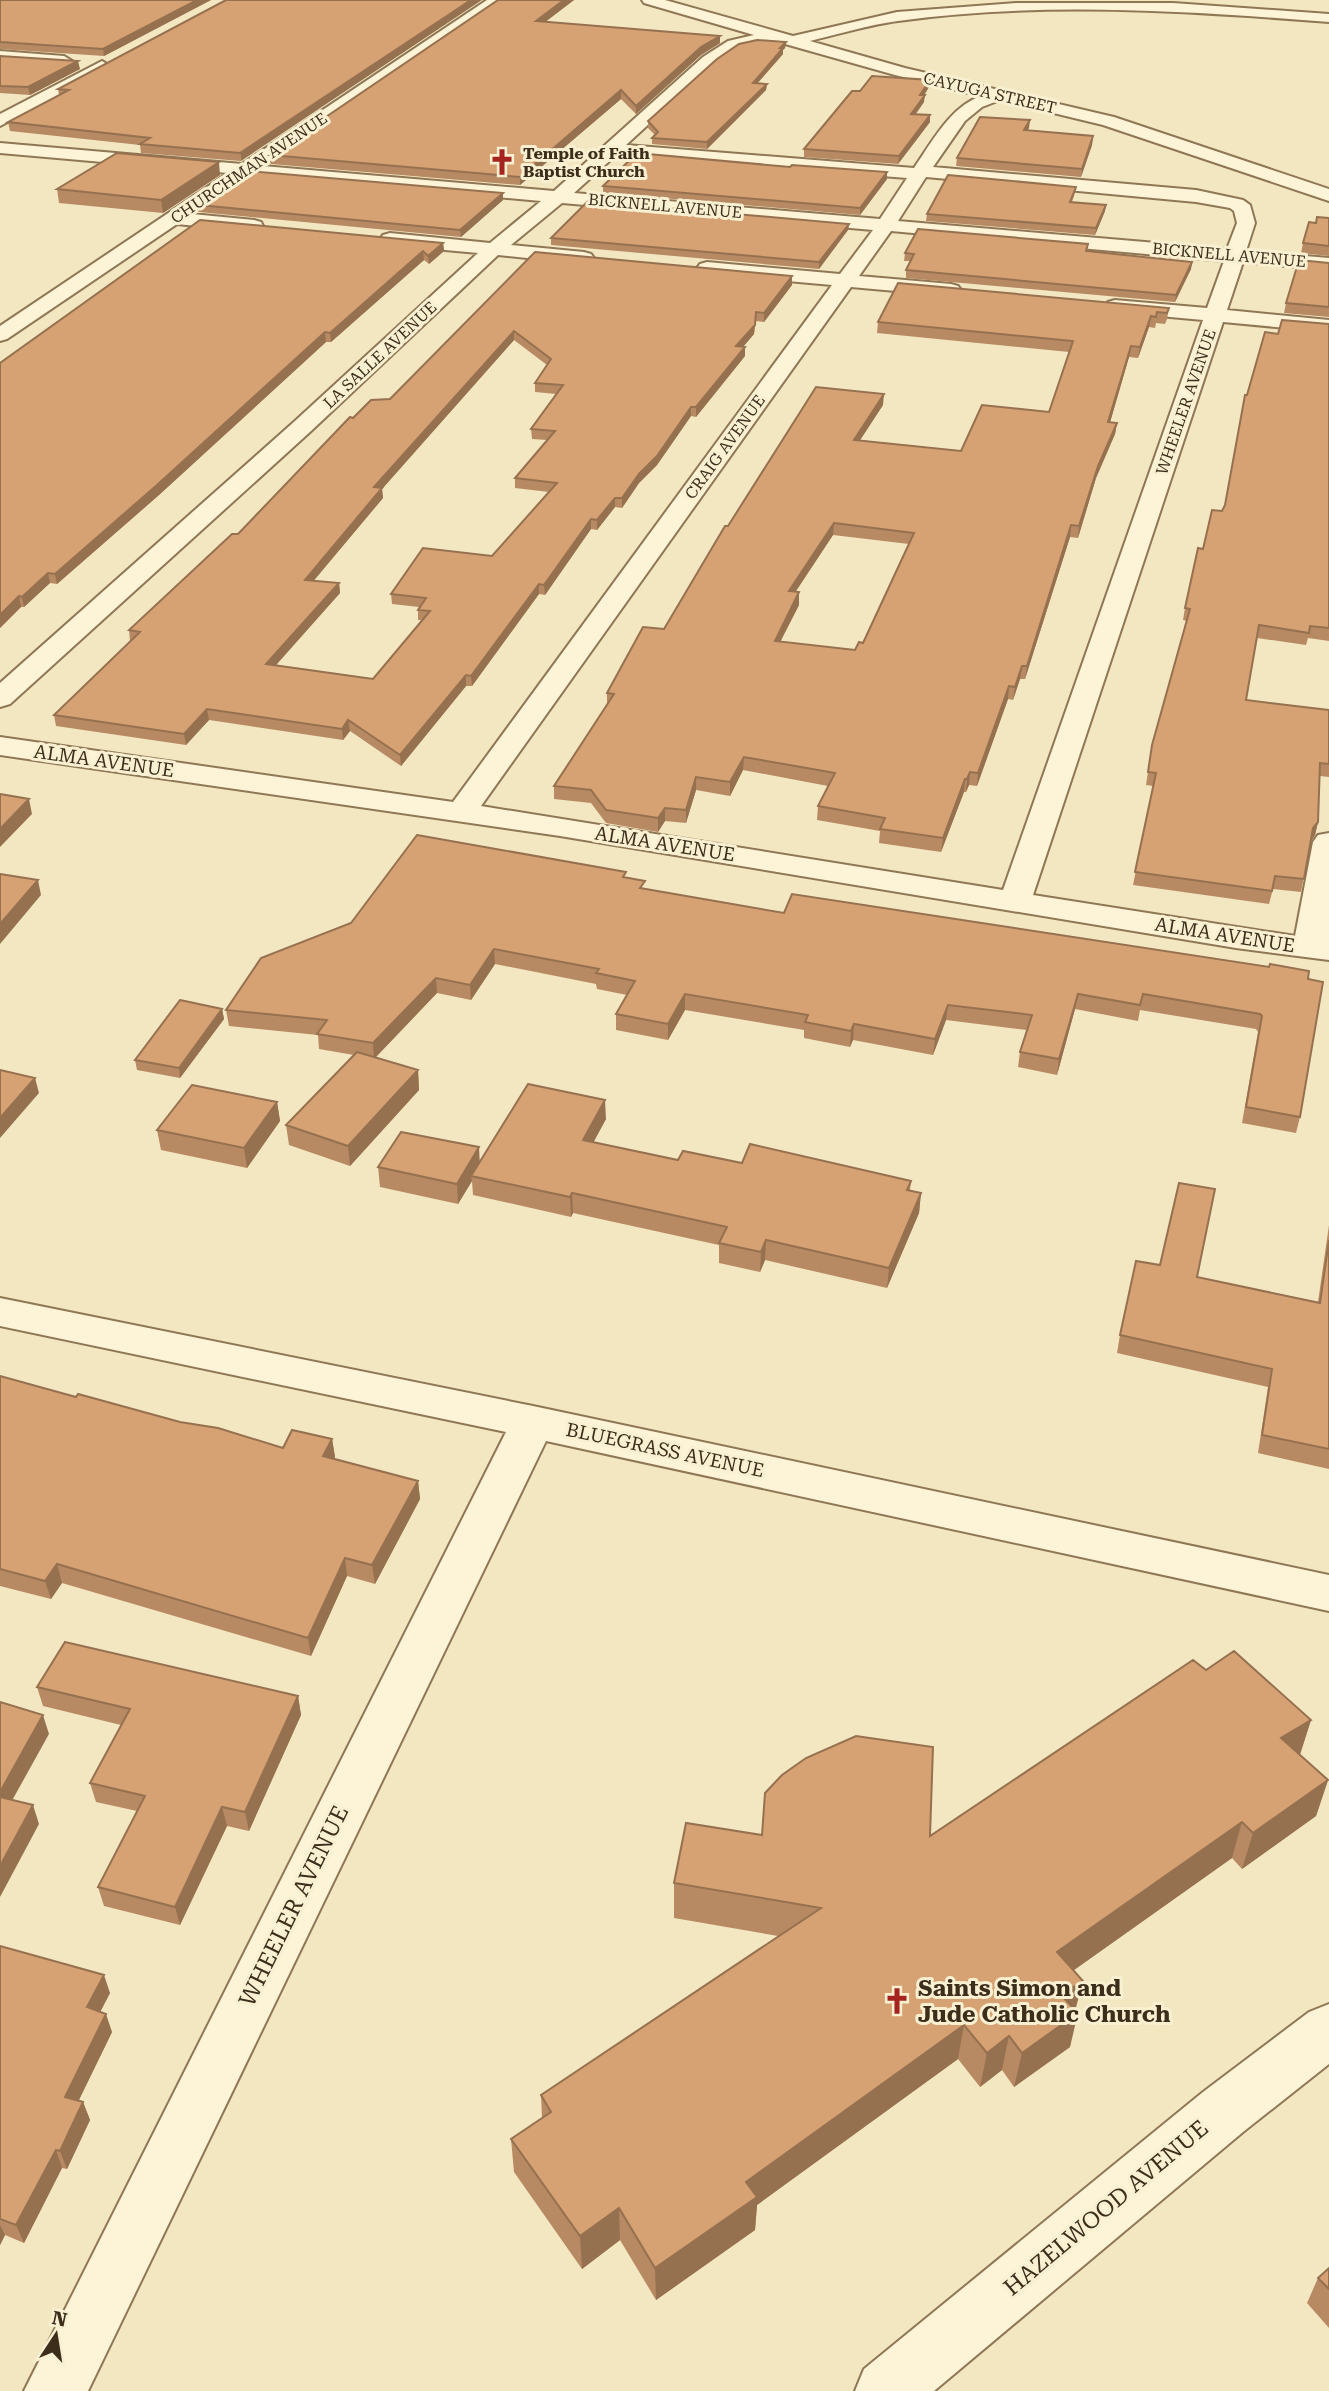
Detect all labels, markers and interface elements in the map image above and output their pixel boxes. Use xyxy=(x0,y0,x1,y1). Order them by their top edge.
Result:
street label: CAYUGA STREET xyxy=(922,68,1059,118)
street label: CHURCHMAN AVENUE xyxy=(167,109,331,227)
place label: Temple of Faith Baptist Church xyxy=(523,144,650,181)
church icon: Temple of Faith Baptist Church xyxy=(487,147,517,177)
street label: BICKNELL AVENUE xyxy=(587,190,743,222)
street label: BICKNELL AVENUE xyxy=(1151,239,1307,271)
street label: LA SALLE AVENUE xyxy=(319,298,441,412)
street label: WHEELER AVENUE xyxy=(1152,327,1220,477)
street label: CRAIG AVENUE xyxy=(681,391,769,503)
street label: ALMA AVENUE xyxy=(32,740,176,782)
street label: ALMA AVENUE xyxy=(593,822,737,866)
street label: ALMA AVENUE xyxy=(1153,913,1297,957)
street label: BLUEGRASS AVENUE xyxy=(564,1418,766,1482)
street label: WHEELER AVENUE xyxy=(234,1801,354,2011)
place label: Saints Simon and Jude Catholic Church xyxy=(918,1975,1171,2028)
church icon: Saints Simon and Jude Catholic Church xyxy=(882,1986,912,2016)
street label: HAZELWOOD AVENUE xyxy=(998,2115,1214,2301)
north arrow xyxy=(21,2300,91,2370)
text: N xyxy=(50,2306,69,2332)

